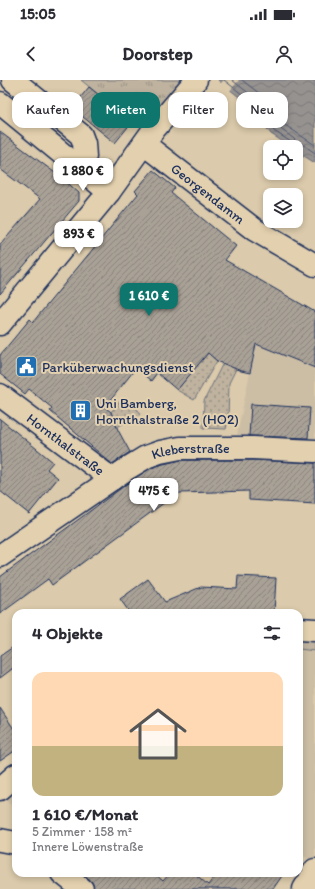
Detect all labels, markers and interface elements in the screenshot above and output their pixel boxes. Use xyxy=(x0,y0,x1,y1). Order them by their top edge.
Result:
text: 15:05 xyxy=(20,5,56,23)
icon: back xyxy=(20,43,42,65)
text: Doorstep xyxy=(122,43,193,65)
icon: person xyxy=(273,43,295,65)
chip: Kaufen xyxy=(12,92,83,128)
chip: Mieten xyxy=(91,92,160,128)
chip: Filter xyxy=(168,92,228,128)
chip: Neu xyxy=(236,92,288,128)
map controls xyxy=(263,140,303,228)
button: locate xyxy=(263,140,303,180)
pin: 1 880 € xyxy=(46,158,120,192)
street label: Georgendamm xyxy=(167,160,248,228)
text: 1 880 € xyxy=(62,163,104,178)
button: layers xyxy=(263,188,303,228)
pin: 893 € xyxy=(51,221,107,255)
text: 893 € xyxy=(63,226,95,241)
pin: 1 610 € xyxy=(112,283,186,317)
text: 1 610 € xyxy=(129,288,169,303)
public building icon: Parküberwachungsdienst xyxy=(14,354,40,380)
place label: Parküberwachungsdienst xyxy=(42,359,194,376)
place label: Uni Bamberg, Hornthalstraße 2 (HO2) xyxy=(96,395,239,428)
building icon: Uni Bamberg, Hornthalstraße 2 (HO2) xyxy=(68,398,94,424)
street label: Hornthalstraße xyxy=(23,410,108,479)
street label: Kleberstraße xyxy=(149,440,230,463)
pin: 475 € xyxy=(126,478,182,512)
text: 475 € xyxy=(138,483,170,498)
icon: filters xyxy=(261,622,283,644)
text: 4 Objekte xyxy=(32,623,103,643)
icon: home xyxy=(122,698,194,770)
text: 1 610 €/Monat xyxy=(32,804,138,824)
text: 5 Zimmer · 158 m² xyxy=(32,824,132,839)
text: Innere Löwenstraße xyxy=(32,839,143,854)

